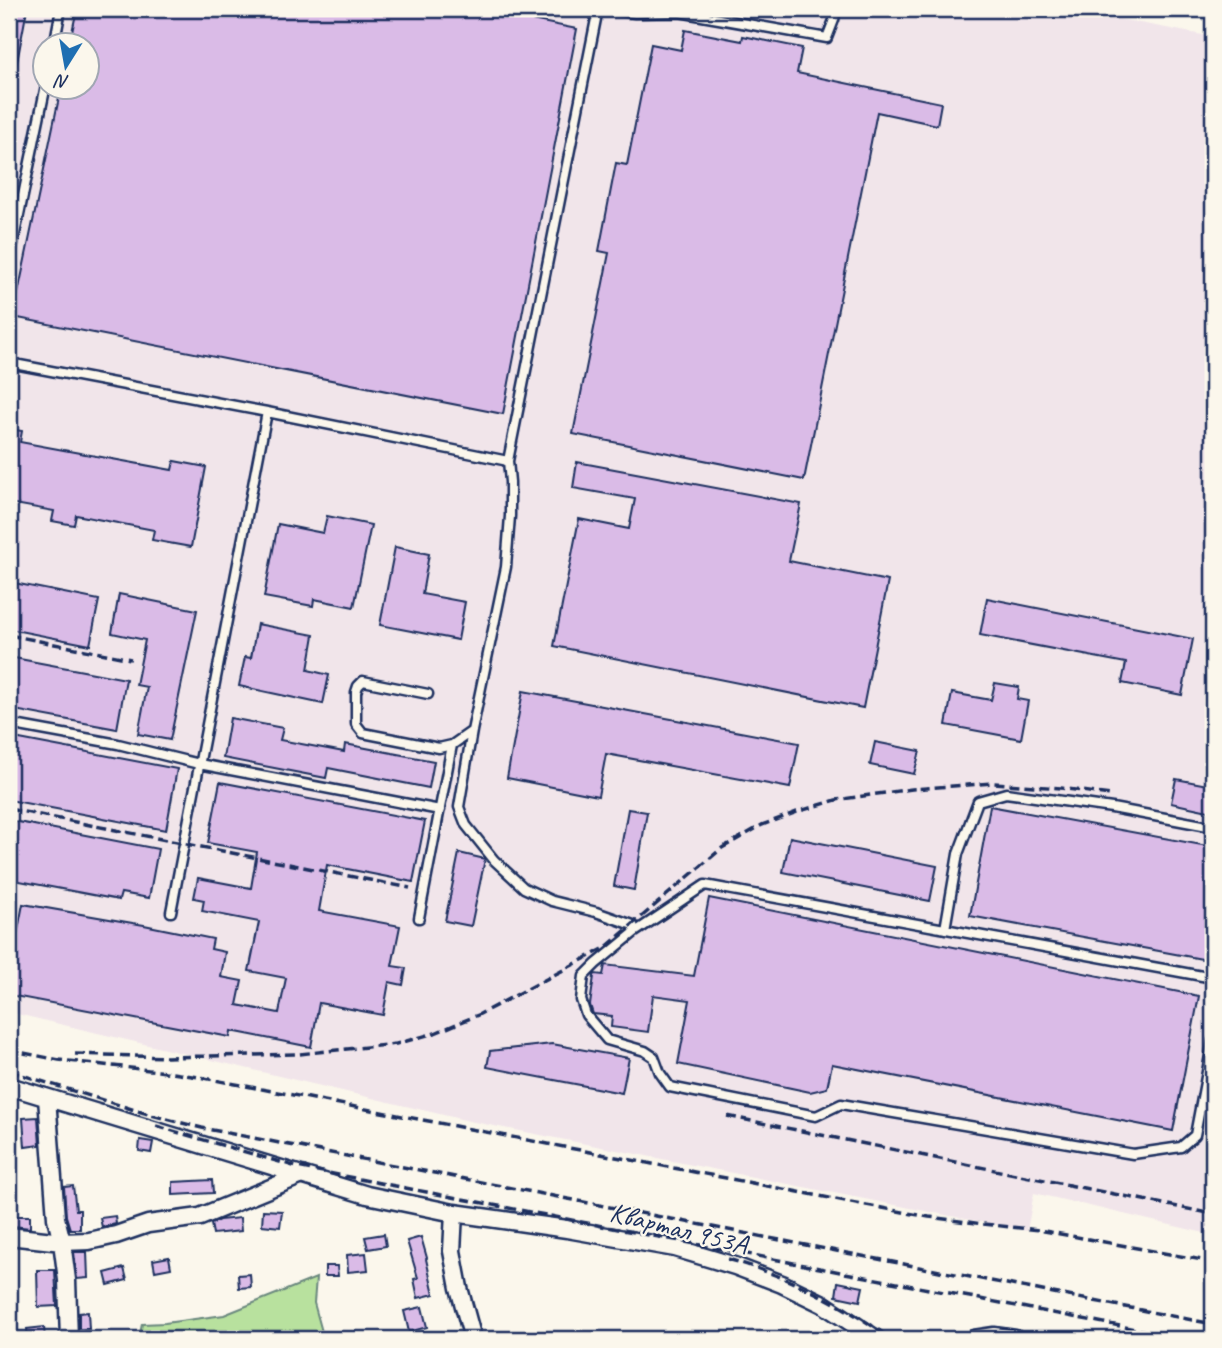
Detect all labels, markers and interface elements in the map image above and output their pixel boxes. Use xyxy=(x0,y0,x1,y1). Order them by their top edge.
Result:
north arrow xyxy=(32,32,102,102)
text: N xyxy=(52,68,71,95)
street label: Квартал 953А xyxy=(607,1194,753,1262)

